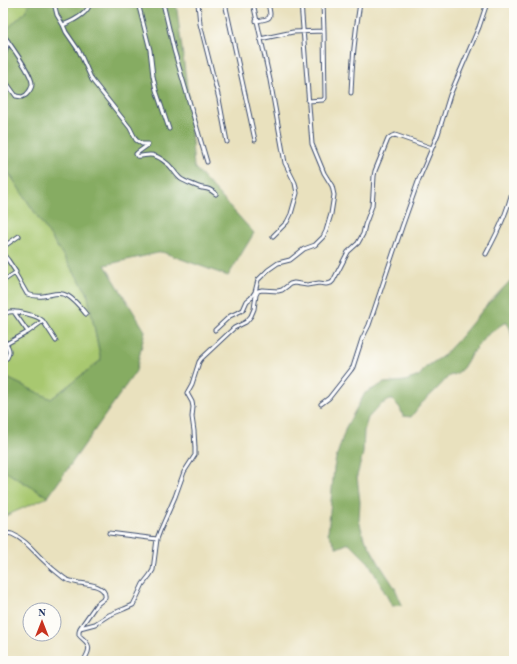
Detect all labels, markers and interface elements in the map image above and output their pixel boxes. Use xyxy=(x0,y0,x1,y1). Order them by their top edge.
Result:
north arrow xyxy=(22,602,62,642)
text: N xyxy=(38,608,47,619)

